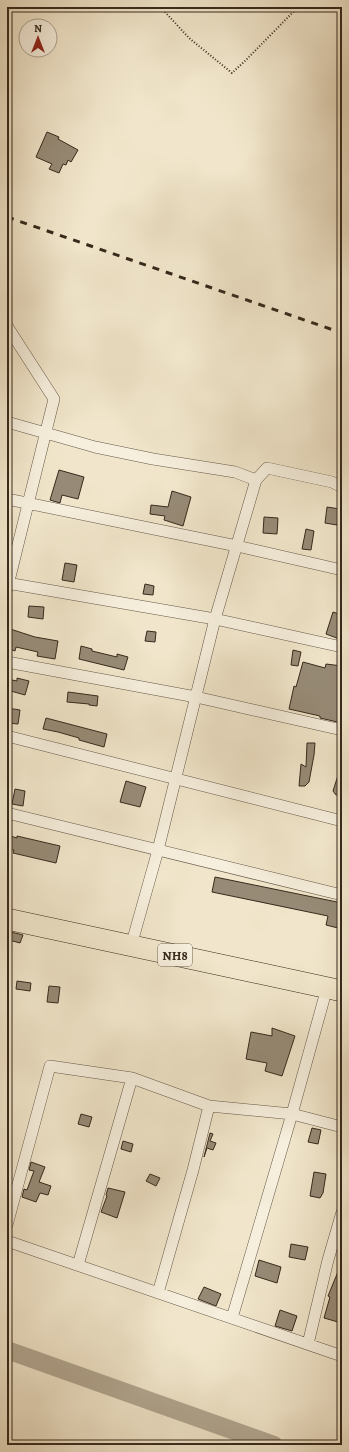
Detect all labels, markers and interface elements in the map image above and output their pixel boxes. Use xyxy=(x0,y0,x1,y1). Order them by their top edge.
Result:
north arrow xyxy=(18,18,58,58)
text: N xyxy=(34,21,42,36)
road number: NH8 xyxy=(158,944,192,966)

